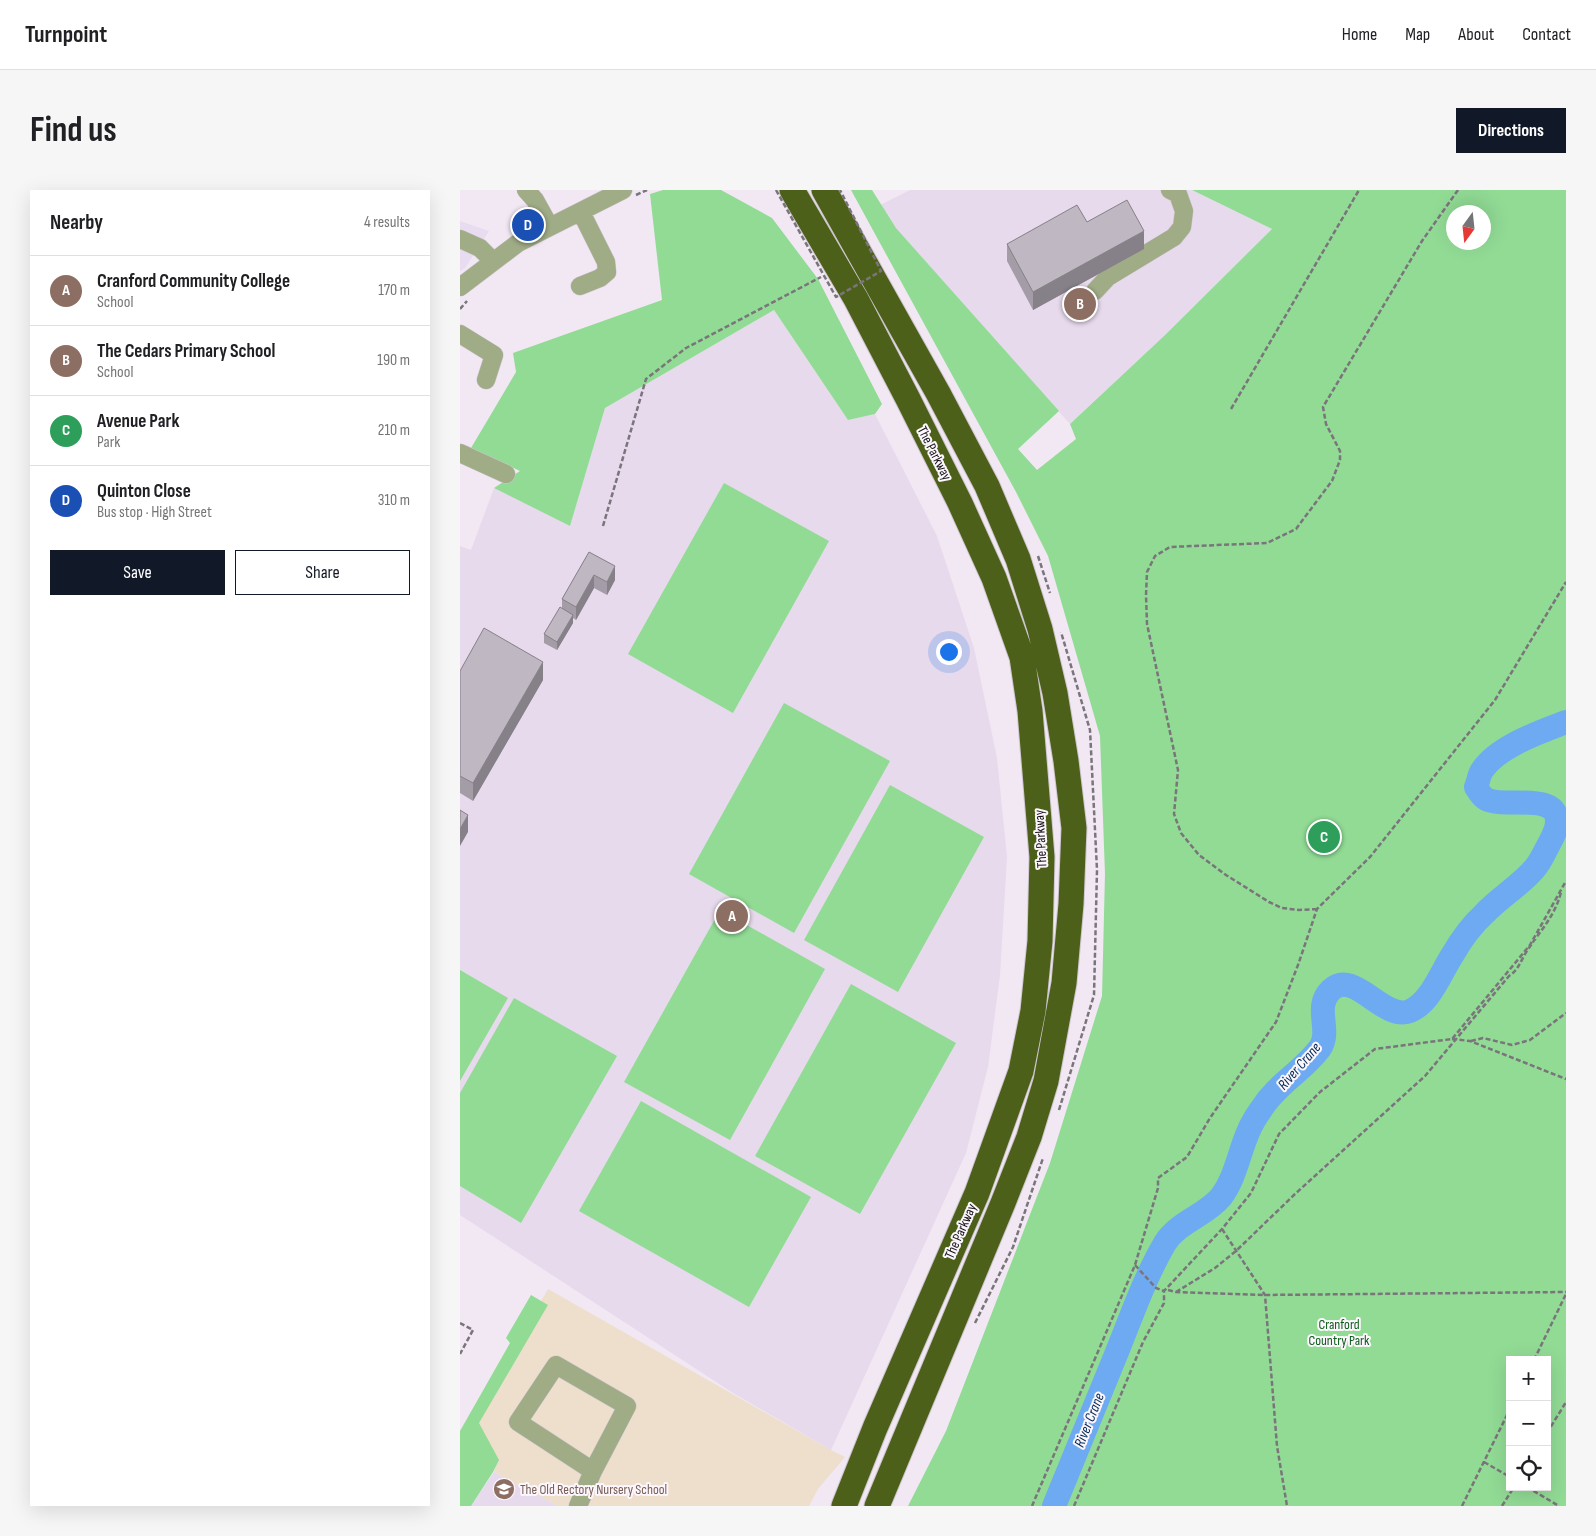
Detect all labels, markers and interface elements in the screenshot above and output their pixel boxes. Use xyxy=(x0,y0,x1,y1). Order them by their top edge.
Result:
text: Turnpoint xyxy=(25,20,107,49)
text: Home xyxy=(1342,24,1377,45)
text: Map xyxy=(1405,24,1430,45)
text: About xyxy=(1458,24,1494,45)
text: Contact xyxy=(1522,24,1571,45)
button: Directions xyxy=(1456,108,1566,153)
text: Find us xyxy=(30,109,117,152)
north arrow xyxy=(1446,205,1491,250)
pin: D xyxy=(512,206,544,244)
text: Nearby xyxy=(50,210,103,235)
text: 4 results xyxy=(364,213,410,232)
text: Cranford Community College xyxy=(97,270,290,293)
text: A xyxy=(62,281,70,300)
text: 170 m xyxy=(378,281,410,300)
pin: B xyxy=(1064,285,1096,323)
text: School xyxy=(97,293,133,312)
text: The Cedars Primary School xyxy=(97,340,275,363)
text: B xyxy=(62,351,70,370)
text: 190 m xyxy=(377,351,410,370)
text: School xyxy=(97,363,133,382)
text: Avenue Park xyxy=(97,410,179,433)
text: C xyxy=(62,421,70,440)
text: 210 m xyxy=(378,421,410,440)
street label: The Parkway xyxy=(914,423,956,484)
text: Park xyxy=(97,433,120,452)
text: Quinton Close xyxy=(97,480,191,503)
text: D xyxy=(62,491,70,510)
text: 310 m xyxy=(378,491,410,510)
text: Bus stop · High Street xyxy=(97,503,212,522)
button: Save xyxy=(50,550,225,595)
button: Share xyxy=(235,550,410,595)
your location xyxy=(936,639,962,665)
street label: The Parkway xyxy=(1030,809,1051,869)
pin: C xyxy=(1308,818,1340,856)
pin: A xyxy=(716,897,748,935)
water label: River Crane xyxy=(1274,1039,1325,1094)
street label: The Parkway xyxy=(941,1201,980,1261)
park label: Cranford Country Park xyxy=(1309,1316,1370,1349)
map controls xyxy=(1506,1356,1551,1491)
button: + xyxy=(1506,1356,1551,1401)
water label: River Crane xyxy=(1070,1390,1109,1450)
button: − xyxy=(1506,1401,1551,1446)
button: locate xyxy=(1506,1446,1551,1491)
school or university icon: The Old Rectory Nursery School xyxy=(492,1477,516,1501)
place label: The Old Rectory Nursery School xyxy=(520,1481,667,1498)

